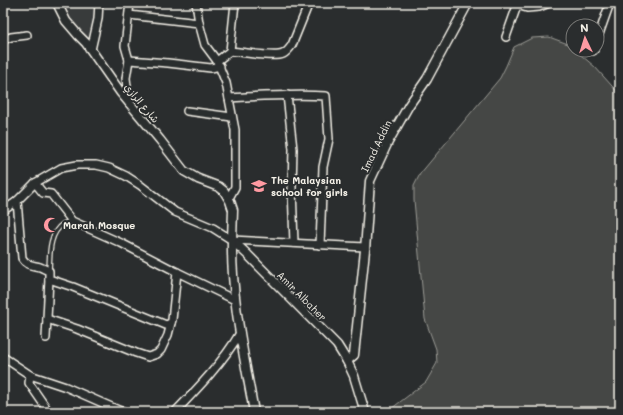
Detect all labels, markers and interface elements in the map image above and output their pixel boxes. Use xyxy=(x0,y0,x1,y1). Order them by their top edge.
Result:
north arrow xyxy=(565,18,605,58)
text: N xyxy=(580,20,589,35)
street label: شارع الرازي xyxy=(120,80,163,127)
street label: Imad Addin xyxy=(357,118,395,174)
place label: The Malaysian school for girls xyxy=(271,173,348,199)
school or university icon: The Malaysian school for girls xyxy=(250,177,268,195)
mosque icon: Marah Mosque xyxy=(42,216,60,234)
place label: Marah Mosque xyxy=(63,218,135,232)
street label: Amir Albaher xyxy=(274,268,330,324)

